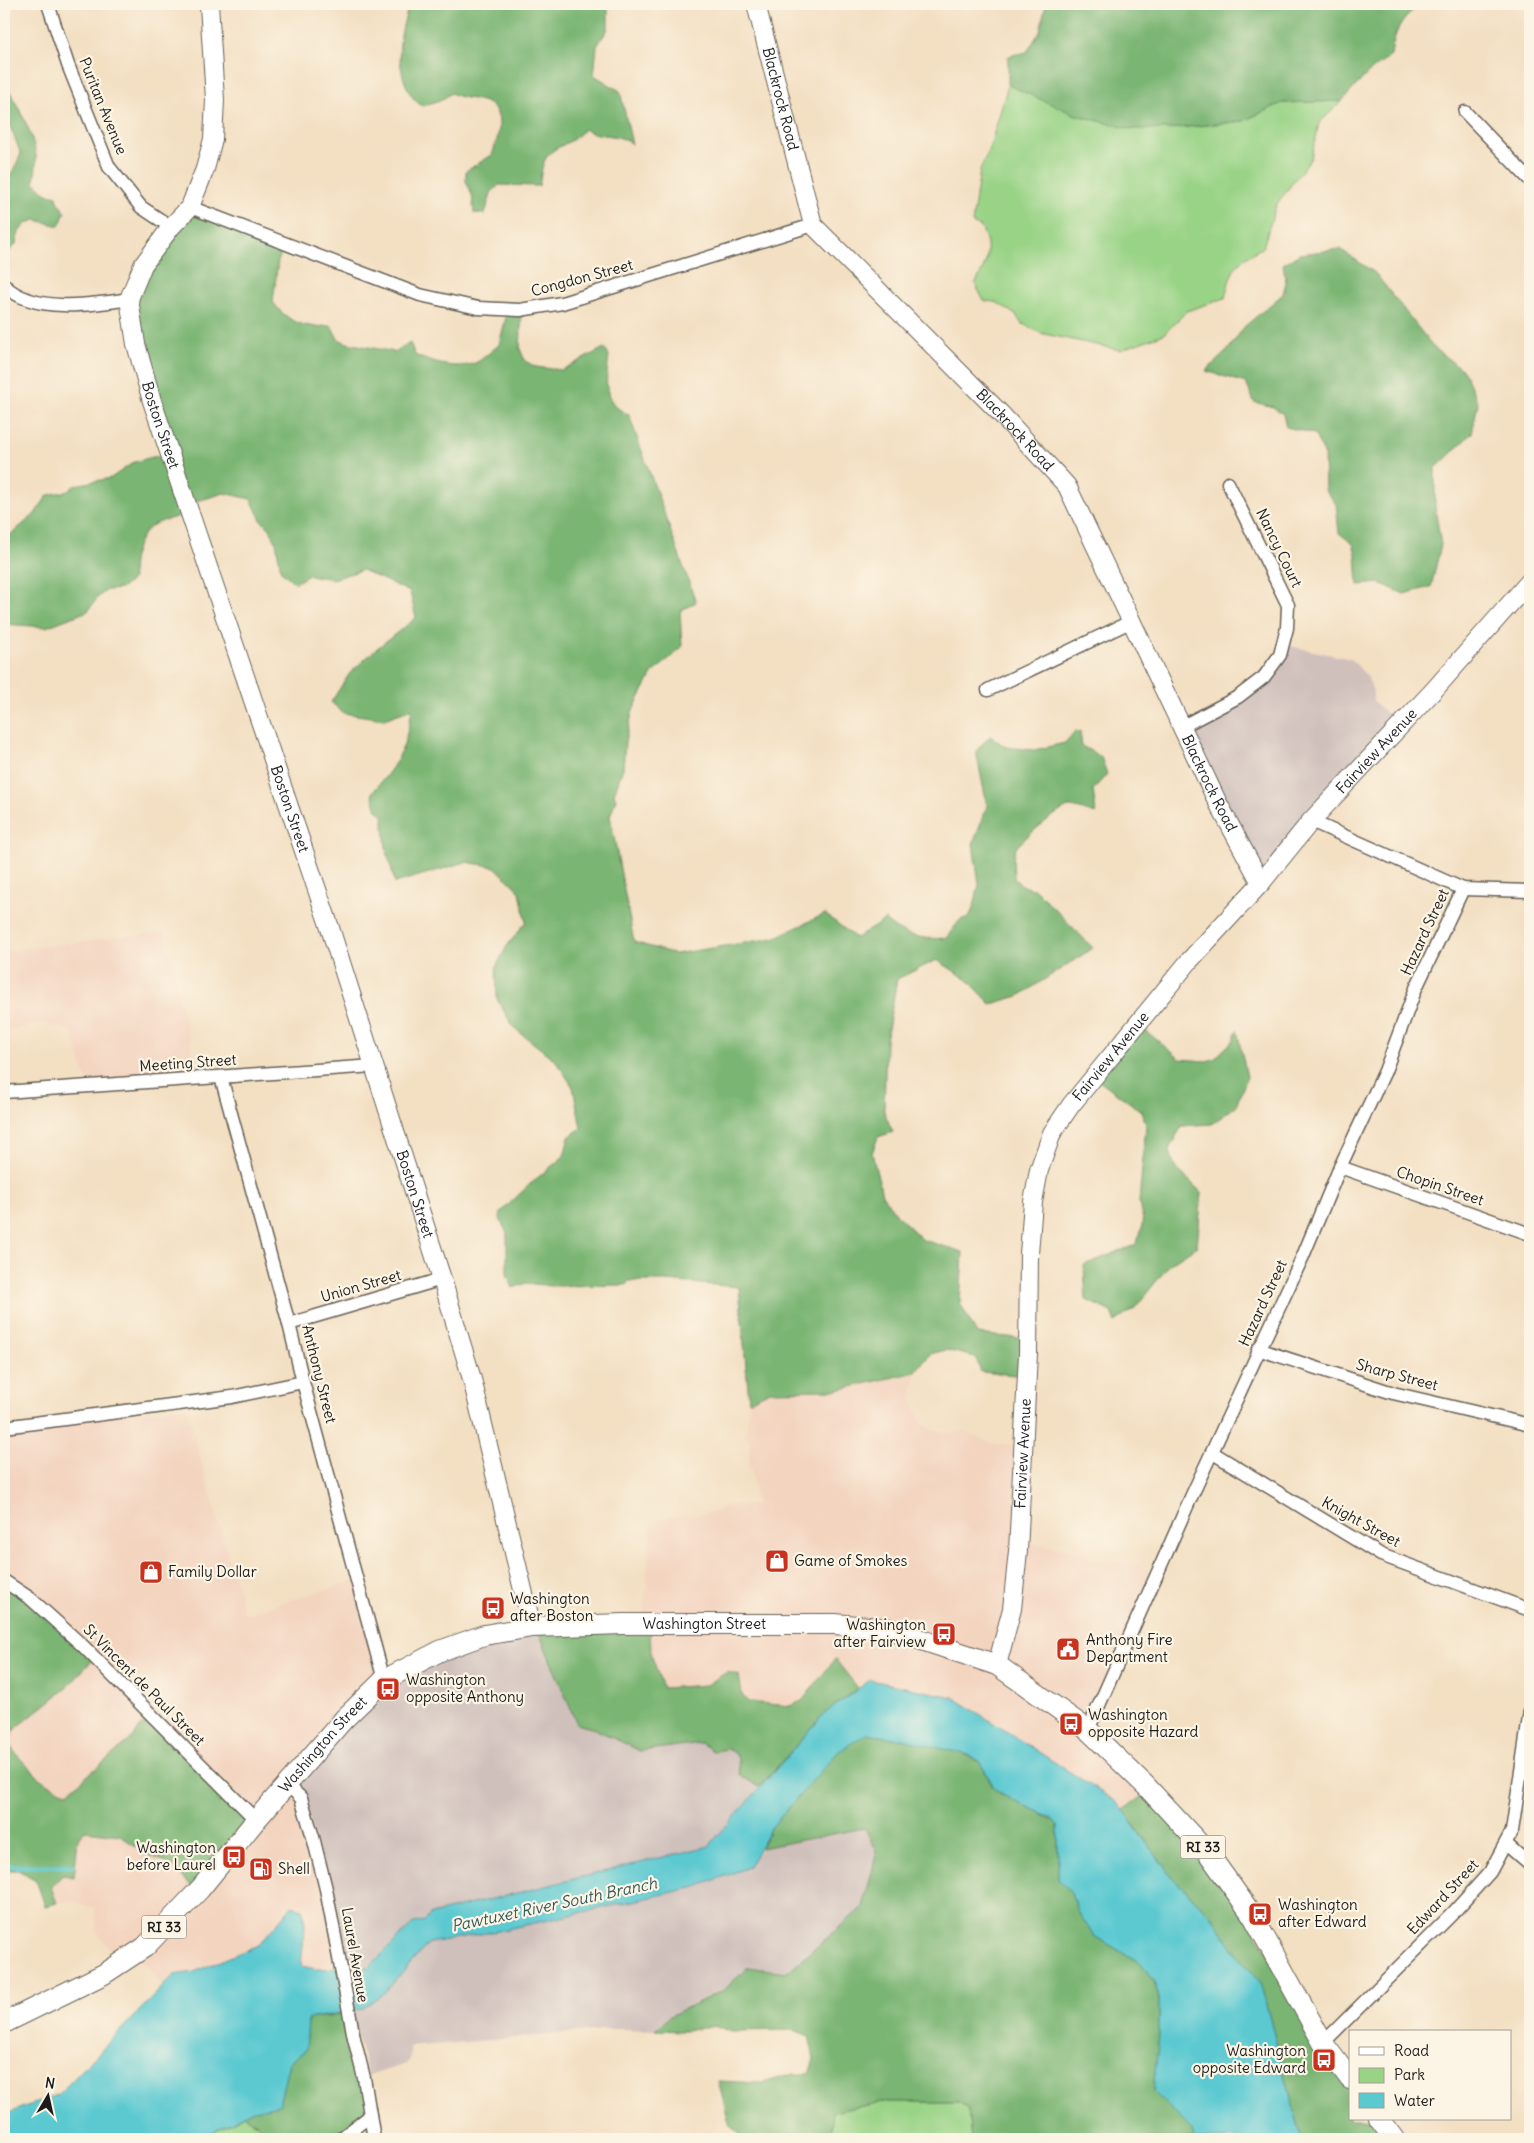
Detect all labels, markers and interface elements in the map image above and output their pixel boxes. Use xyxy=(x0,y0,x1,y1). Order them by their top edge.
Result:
street label: Blackrock Road xyxy=(759,45,803,152)
street label: Puritan Avenue xyxy=(75,54,132,157)
street label: Congdon Street xyxy=(529,255,635,300)
street label: Boston Street xyxy=(138,379,184,471)
street label: Blackrock Road xyxy=(972,385,1058,475)
street label: Nancy Court xyxy=(1252,505,1307,590)
street label: Fairview Avenue xyxy=(1331,704,1421,798)
street label: Blackrock Road xyxy=(1178,732,1242,835)
street label: Boston Street xyxy=(267,763,314,855)
street label: Hazard Street xyxy=(1396,885,1453,978)
street label: Fairview Avenue xyxy=(1068,1008,1153,1105)
street label: Meeting Street xyxy=(139,1050,237,1075)
street label: Boston Street xyxy=(393,1148,438,1240)
street label: Chopin Street xyxy=(1394,1162,1486,1209)
street label: Hazard Street xyxy=(1234,1256,1291,1349)
street label: Union Street xyxy=(318,1265,403,1306)
street label: Anthony Street xyxy=(298,1323,341,1425)
street label: Sharp Street xyxy=(1354,1354,1440,1395)
street label: Fairview Avenue xyxy=(1010,1398,1035,1509)
street label: Knight Street xyxy=(1319,1492,1404,1551)
shop icon: Game of Smokes xyxy=(764,1548,790,1574)
place label: Game of Smokes xyxy=(794,1551,908,1570)
shop icon: Family Dollar xyxy=(138,1559,164,1585)
place label: Family Dollar xyxy=(168,1562,257,1581)
place label: Washington after Boston xyxy=(510,1589,594,1625)
bus stop icon: Washington after Boston xyxy=(480,1595,506,1621)
street label: Washington Street xyxy=(643,1614,766,1633)
place label: Washington after Fairview xyxy=(834,1615,926,1651)
street label: St Vincent de Paul Street xyxy=(80,1620,209,1749)
bus stop icon: Washington after Fairview xyxy=(931,1621,957,1647)
place label: Anthony Fire Department xyxy=(1086,1630,1173,1666)
public building icon: Anthony Fire Department xyxy=(1055,1636,1081,1662)
place label: Washington opposite Anthony xyxy=(406,1670,524,1706)
bus stop icon: Washington opposite Anthony xyxy=(375,1676,401,1702)
street label: Washington Street xyxy=(274,1692,371,1797)
place label: Washington opposite Hazard xyxy=(1088,1705,1199,1741)
bus stop icon: Washington opposite Hazard xyxy=(1058,1711,1084,1737)
road number: RI 33 xyxy=(1180,1835,1226,1858)
place label: Washington before Laurel xyxy=(127,1838,216,1874)
bus stop icon: Washington before Laurel xyxy=(221,1844,247,1870)
street label: Edward Street xyxy=(1403,1855,1482,1938)
fuel station icon: Shell xyxy=(248,1856,274,1882)
place label: Shell xyxy=(278,1859,310,1878)
water label: Pawtuxet River South Branch xyxy=(449,1872,659,1936)
place label: Washington after Edward xyxy=(1278,1895,1367,1931)
bus stop icon: Washington after Edward xyxy=(1247,1901,1273,1927)
street label: Laurel Avenue xyxy=(338,1906,373,2004)
road number: RI 33 xyxy=(142,1915,186,1938)
legend xyxy=(1349,2030,1512,2120)
place label: Washington opposite Edward xyxy=(1193,2041,1306,2077)
text: Road xyxy=(1394,2041,1429,2060)
bus stop icon: Washington opposite Edward xyxy=(1311,2047,1337,2073)
text: Park xyxy=(1394,2065,1425,2084)
north arrow xyxy=(22,2070,72,2120)
text: N xyxy=(44,2074,56,2093)
text: Water xyxy=(1394,2091,1435,2110)

